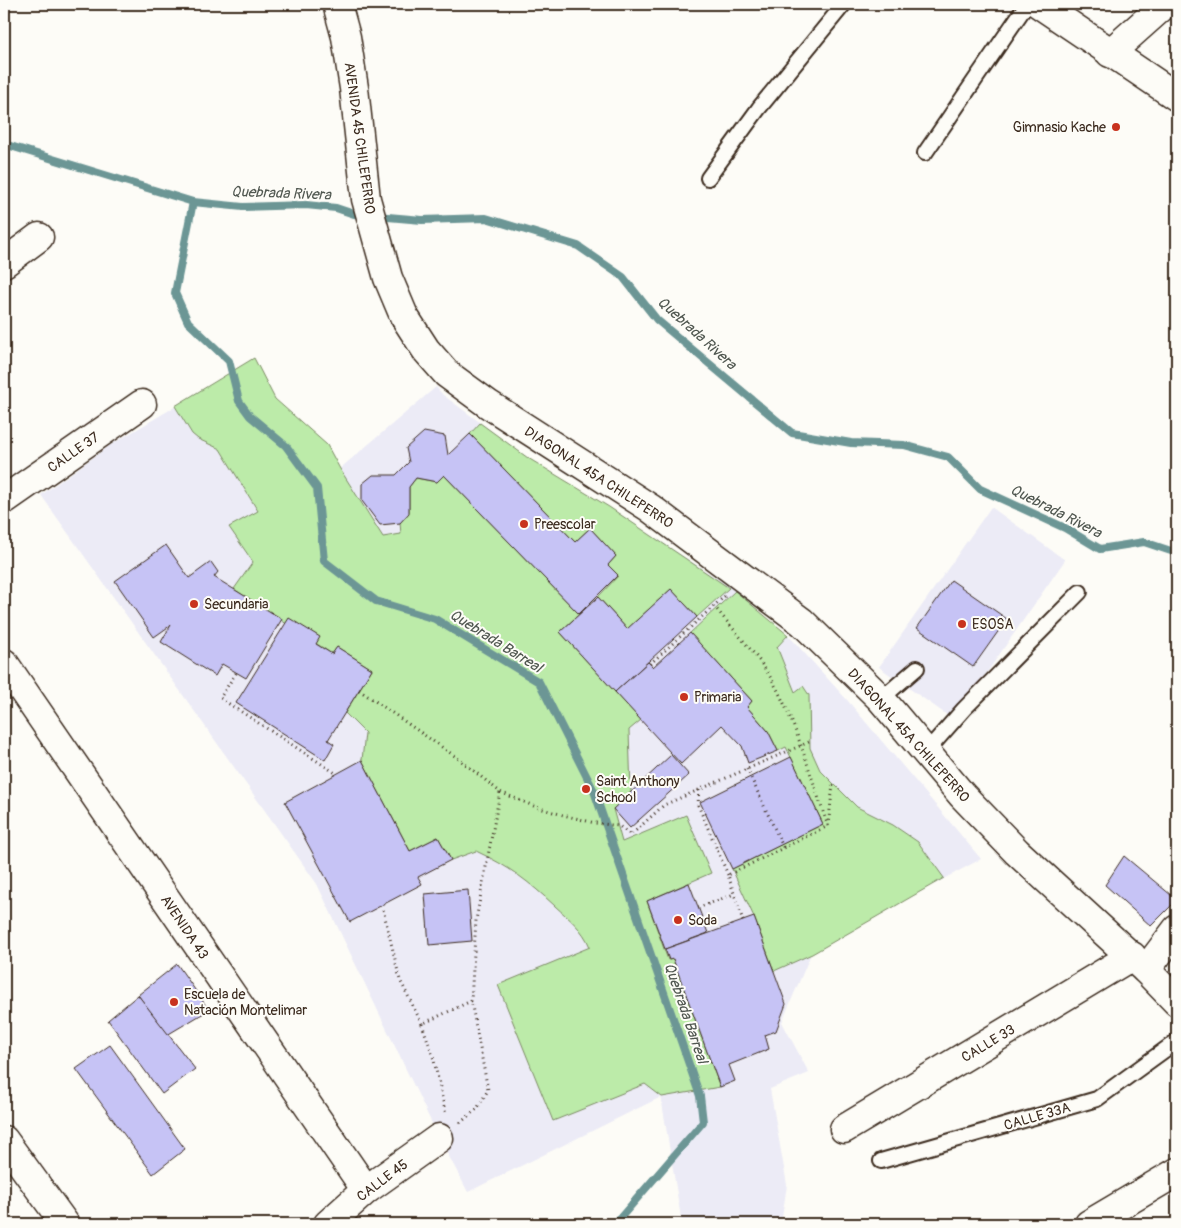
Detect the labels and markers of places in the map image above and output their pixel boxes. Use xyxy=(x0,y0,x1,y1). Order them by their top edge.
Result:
place label: Gimnasio Kache xyxy=(1013,119,1106,136)
marker: Gimnasio Kache xyxy=(1110,121,1122,133)
place label: Preescolar xyxy=(534,516,596,533)
marker: Preescolar xyxy=(518,518,530,530)
place label: Secundaria xyxy=(204,596,269,613)
marker: Secundaria xyxy=(188,598,200,610)
place label: ESOSA xyxy=(972,616,1014,633)
marker: ESOSA xyxy=(956,618,968,630)
place label: Primaria xyxy=(694,689,742,706)
marker: Primaria xyxy=(678,691,690,703)
place label: Saint Anthony School xyxy=(596,773,680,806)
marker: Saint Anthony School xyxy=(580,783,592,795)
place label: Soda xyxy=(688,912,717,929)
marker: Soda xyxy=(672,914,684,926)
place label: Escuela de Natación Montelimar xyxy=(184,986,307,1019)
marker: Escuela de Natación Montelimar xyxy=(168,996,180,1008)

